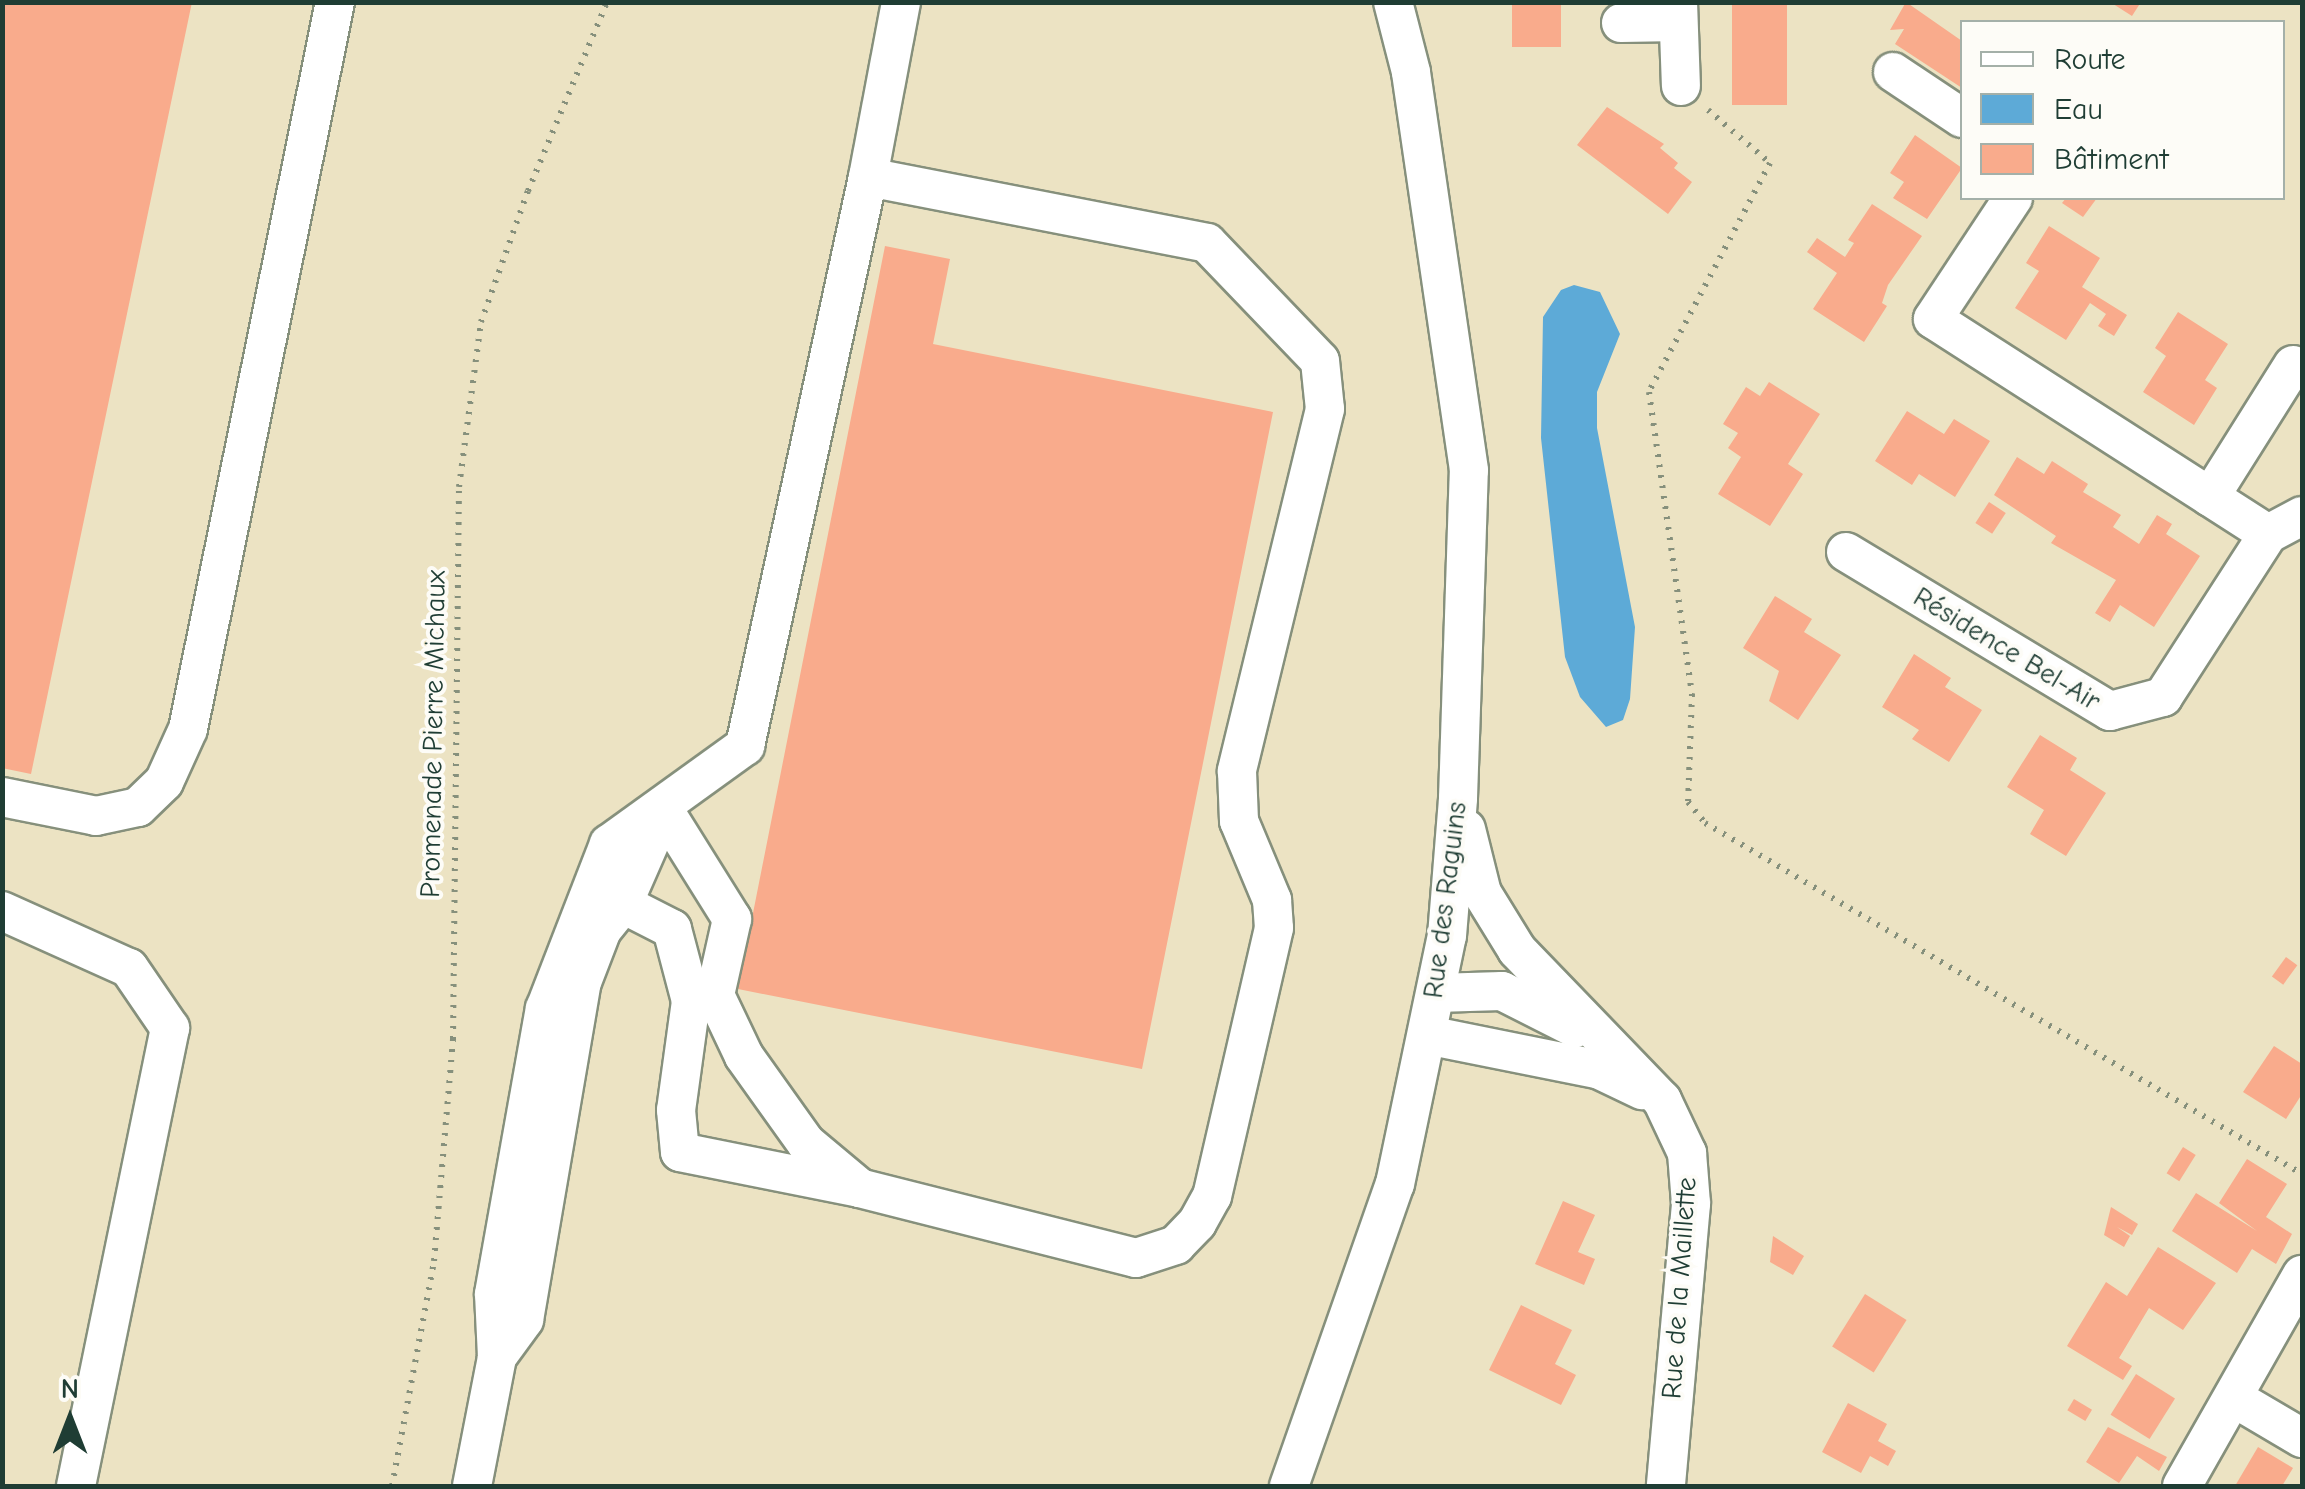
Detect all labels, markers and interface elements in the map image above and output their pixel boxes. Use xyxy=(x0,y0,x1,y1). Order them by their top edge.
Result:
legend xyxy=(1960,20,2285,200)
text: Route xyxy=(2054,42,2125,77)
text: Eau xyxy=(2054,92,2103,127)
text: Bâtiment xyxy=(2054,142,2168,177)
street label: Promenade Pierre Michaux xyxy=(413,570,453,898)
street label: Résidence Bel-Air xyxy=(1907,580,2107,718)
street label: Rue des Raguins xyxy=(1416,800,1474,1000)
street label: Rue de la Maillette xyxy=(1654,1176,1704,1400)
north arrow xyxy=(20,1369,120,1469)
text: N xyxy=(61,1373,79,1405)

